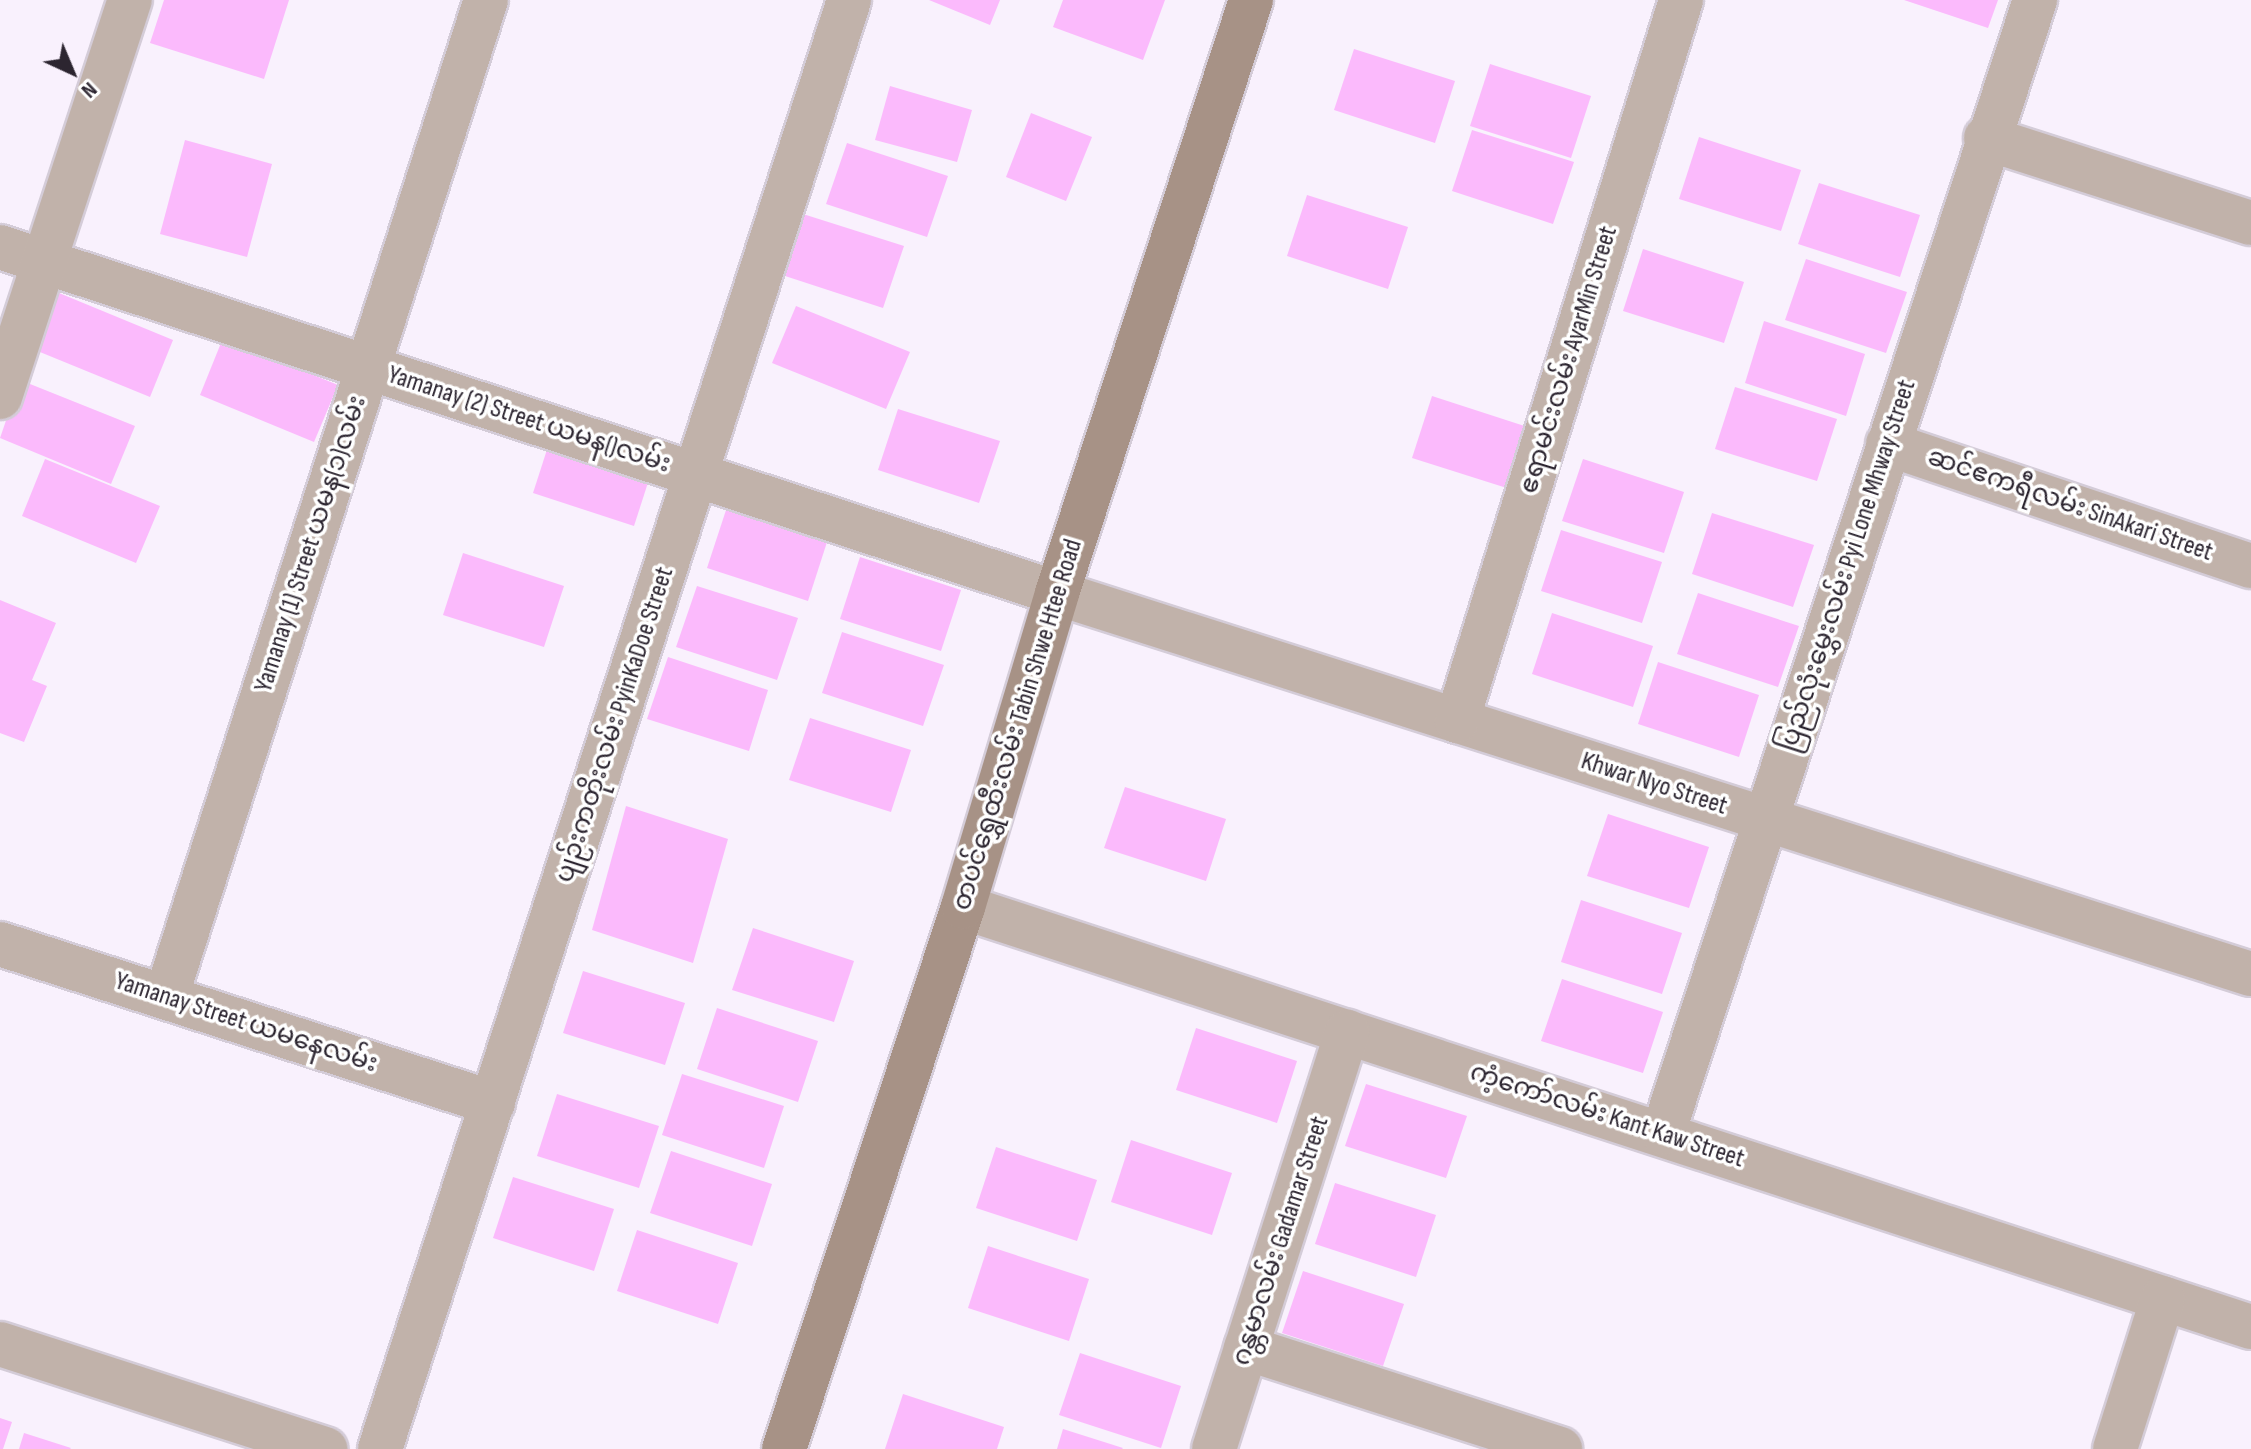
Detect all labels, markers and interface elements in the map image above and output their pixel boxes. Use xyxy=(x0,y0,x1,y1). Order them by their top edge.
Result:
north arrow xyxy=(32,32,112,112)
text: N xyxy=(75,76,103,103)
street label: ဧရာမင်းလမ်း AyarMin Street xyxy=(1513,223,1625,497)
street label: Yamanay (2) Street ယမန()လမ်း xyxy=(384,360,674,480)
street label: ပြည်လုံးမွှေးလမ်း Pyi Lone Mhway Street xyxy=(1773,376,1923,756)
street label: Yamanay (1) Street ယမန(၁)လမ်း xyxy=(248,392,374,696)
street label: ဆင်ဧကရီလမ်း SinAkari Street xyxy=(1923,441,2217,569)
street label: တပင်ရွှေထီးလမ်း Tabin Shwe Htee Road xyxy=(947,536,1089,914)
street label: ပျဉ်းကတိုးလမ်း PyinKaDoe Street xyxy=(549,563,681,887)
street label: Khwar Nyo Street xyxy=(1577,746,1731,822)
street label: Yamanay Street ယမနေလမ်း xyxy=(111,966,381,1080)
street label: ကံ့ကော်လမ်း Kant Kaw Street xyxy=(1466,1057,1748,1175)
street label: ဂန္တမာလမ်း Gadamar Street xyxy=(1226,1113,1336,1369)

